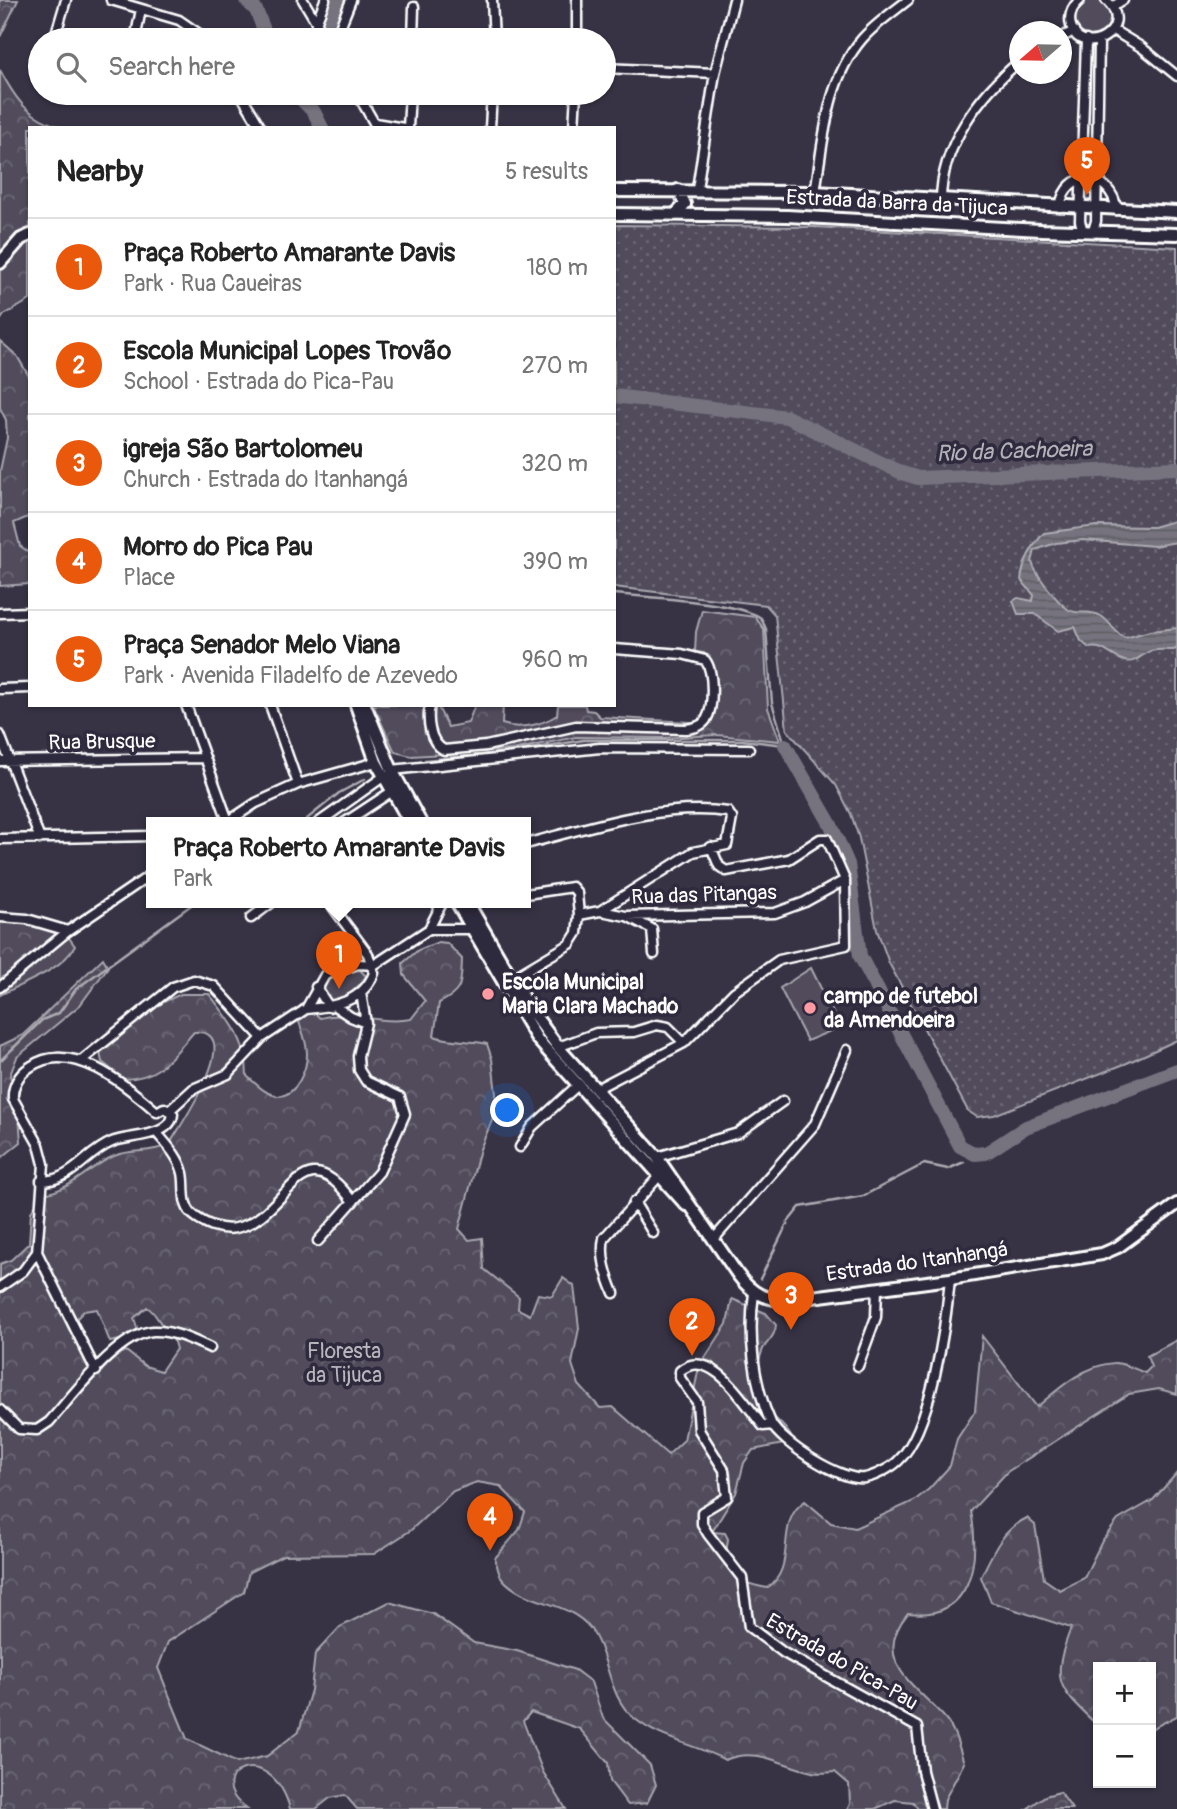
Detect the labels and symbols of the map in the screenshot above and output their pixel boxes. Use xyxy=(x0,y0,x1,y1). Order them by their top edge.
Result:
north arrow xyxy=(1009,21,1072,84)
pin: 5 xyxy=(1064,137,1110,195)
street label: Estrada da Barra da Tijuca xyxy=(785,184,1009,222)
water label: Rio da Cachoeira xyxy=(936,434,1094,468)
street label: Rua Brusque xyxy=(48,728,156,756)
street label: Rua das Pitangas xyxy=(631,879,778,911)
pin: 1 xyxy=(316,931,362,989)
place label: Escola Municipal Maria Clara Machado xyxy=(502,969,679,1020)
place label: campo de futebol da Amendoeira xyxy=(823,983,978,1034)
marker: Escola Municipal Maria Clara Machado xyxy=(480,986,496,1002)
marker: campo de futebol da Amendoeira xyxy=(802,1000,818,1016)
your location xyxy=(490,1093,524,1127)
street label: Estrada do Itanhangá xyxy=(825,1236,1009,1288)
pin: 3 xyxy=(768,1272,814,1330)
pin: 2 xyxy=(669,1298,715,1356)
park label: Floresta da Tijuca xyxy=(306,1338,382,1389)
pin: 4 xyxy=(467,1493,513,1551)
street label: Estrada do Pica-Pau xyxy=(761,1607,923,1717)

